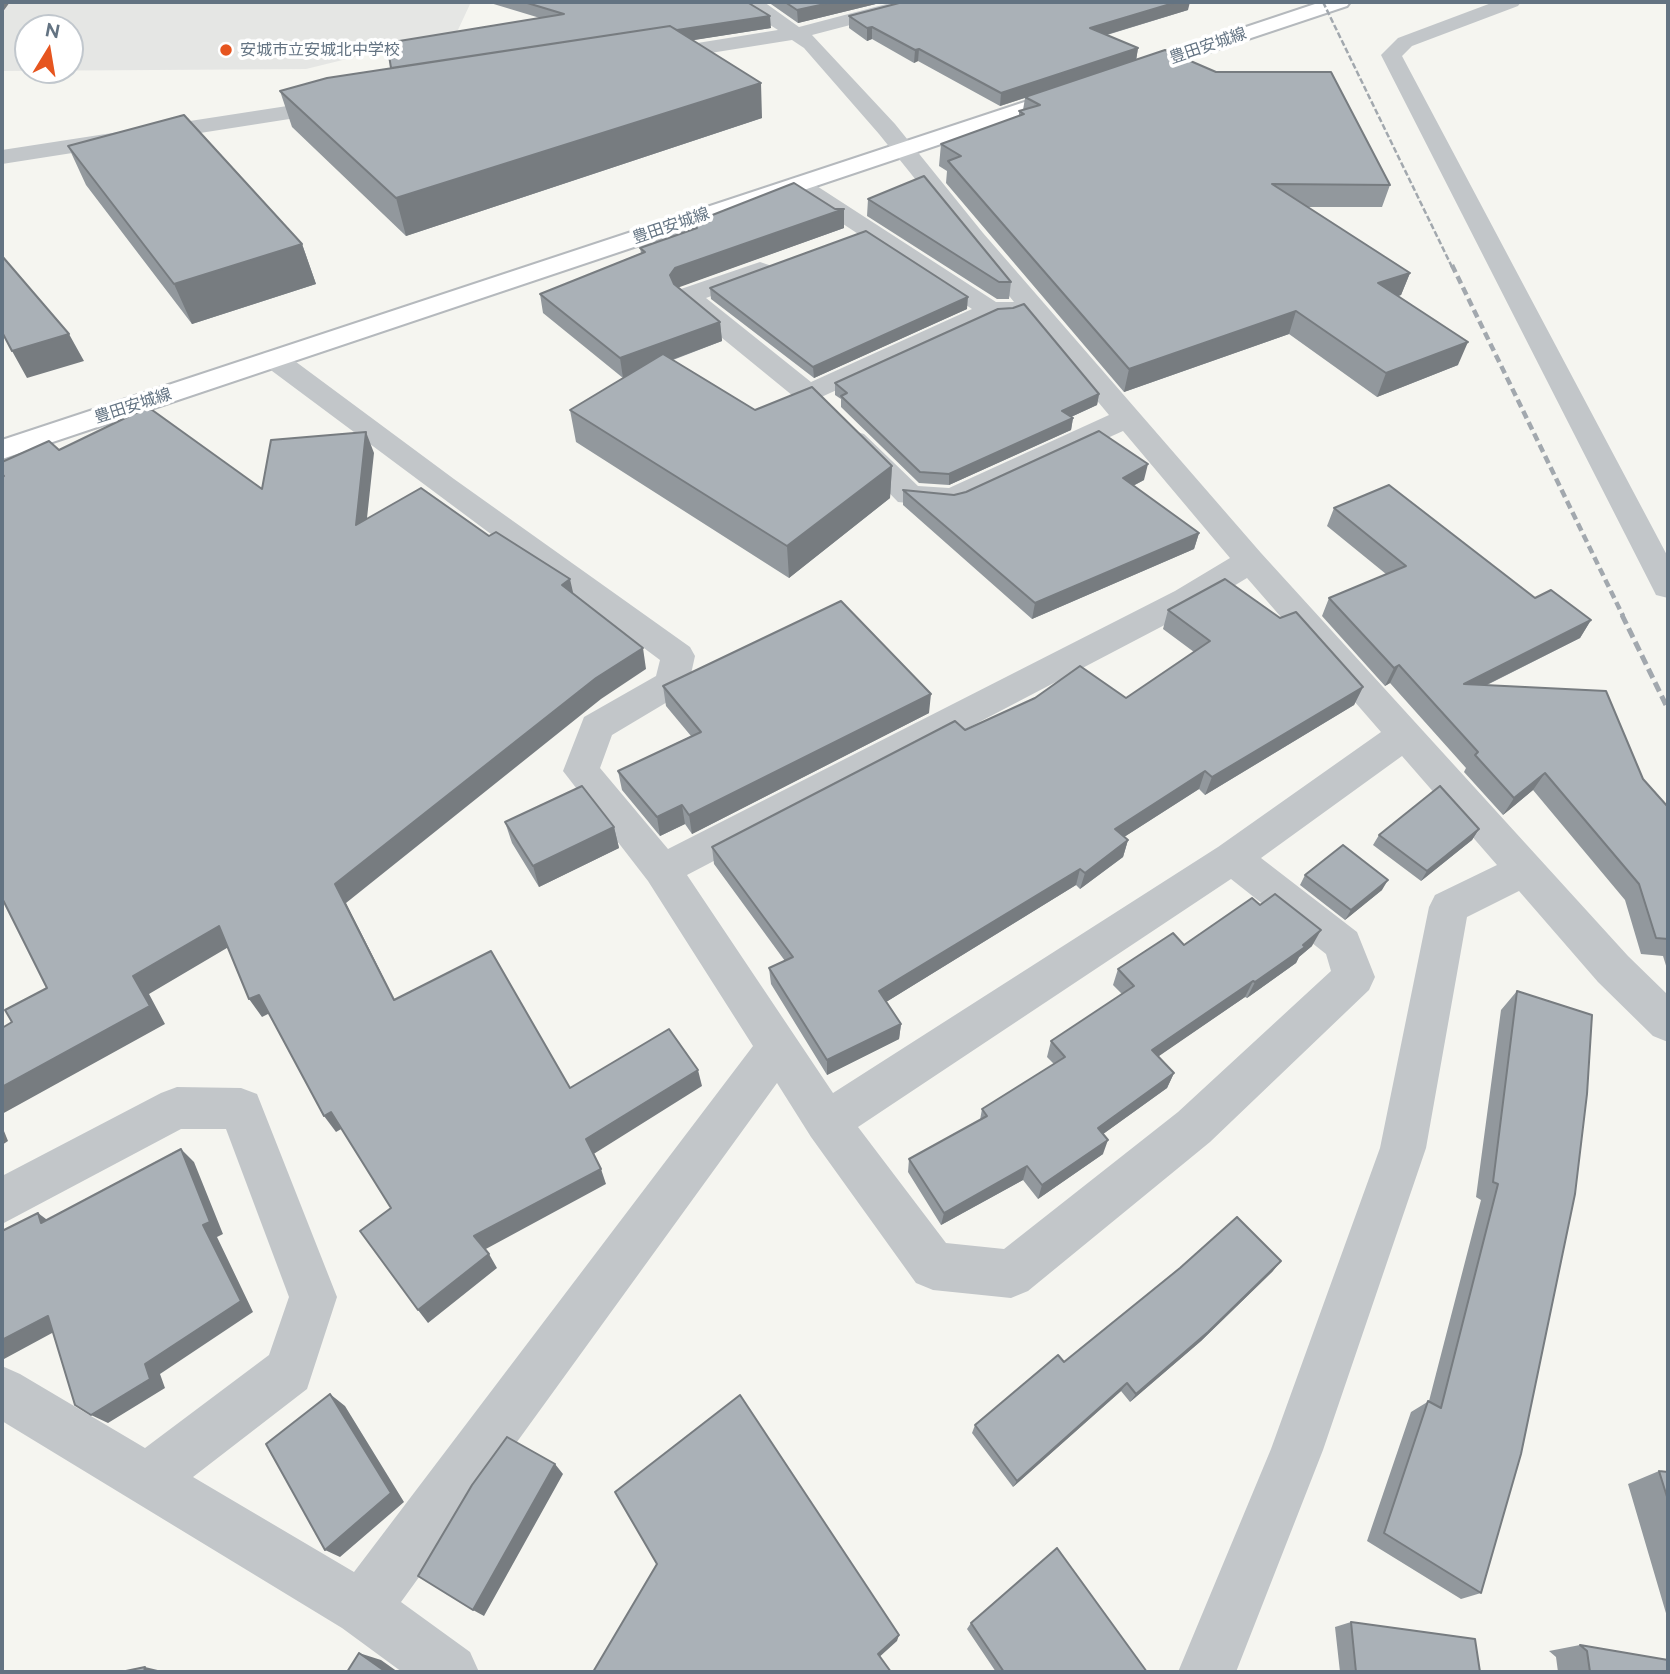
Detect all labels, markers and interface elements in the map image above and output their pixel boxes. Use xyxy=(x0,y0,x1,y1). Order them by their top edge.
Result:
north arrow xyxy=(14,14,84,84)
text: N xyxy=(43,18,62,43)
street label: 豊田安城線 xyxy=(1167,24,1249,68)
place label: 安城市立安城北中学校 xyxy=(240,40,400,60)
marker: 安城市立安城北中学校 xyxy=(218,42,234,58)
street label: 豊田安城線 xyxy=(630,204,712,248)
street label: 豊田安城線 xyxy=(92,385,174,427)

